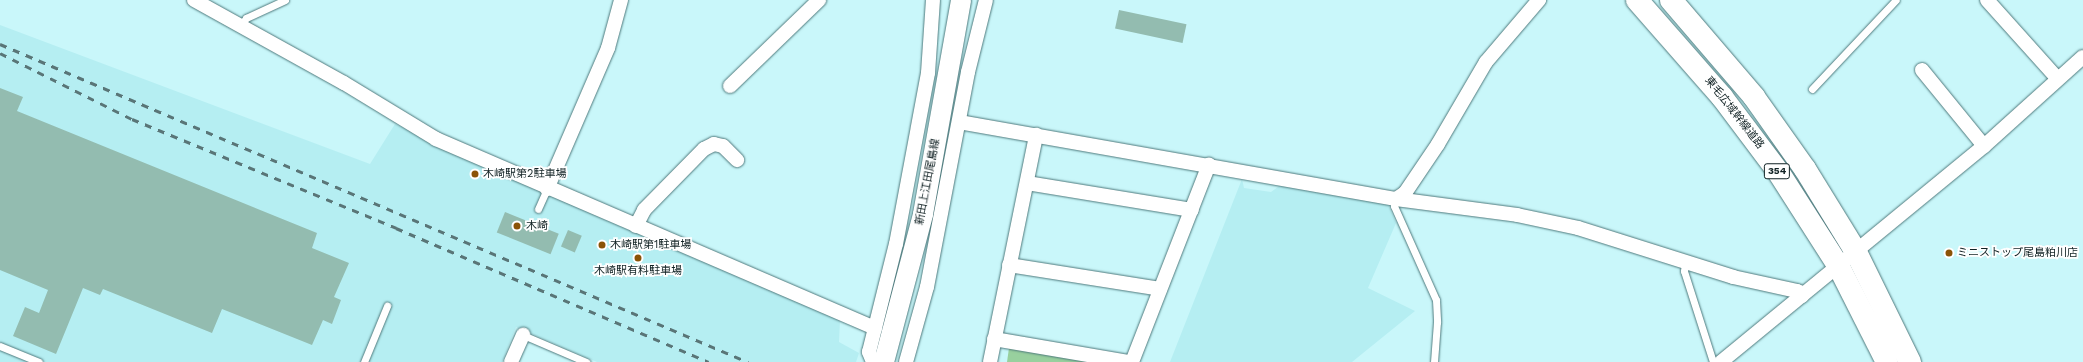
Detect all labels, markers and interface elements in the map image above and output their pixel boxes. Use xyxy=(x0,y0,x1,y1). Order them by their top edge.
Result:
street label: 東毛広域幹線道路 xyxy=(1702,74,1766,152)
street label: 新田上江田尾島線 xyxy=(913,138,943,226)
road number: 354 xyxy=(1763,163,1791,179)
place label: 木崎駅第2駐車場 xyxy=(483,167,566,181)
marker: 木崎駅第2駐車場 xyxy=(470,169,480,179)
place label: 木崎 xyxy=(526,219,548,233)
marker: 木崎 xyxy=(511,220,523,232)
place label: 木崎駅第1駐車場 xyxy=(610,238,691,252)
marker: 木崎駅第1駐車場 xyxy=(597,240,607,250)
place label: ミニストップ尾島粕川店 xyxy=(1957,246,2078,260)
marker: ミニストップ尾島粕川店 xyxy=(1944,248,1954,258)
marker: 木崎駅有料駐車場 xyxy=(633,253,643,263)
place label: 木崎駅有料駐車場 xyxy=(594,264,682,278)

